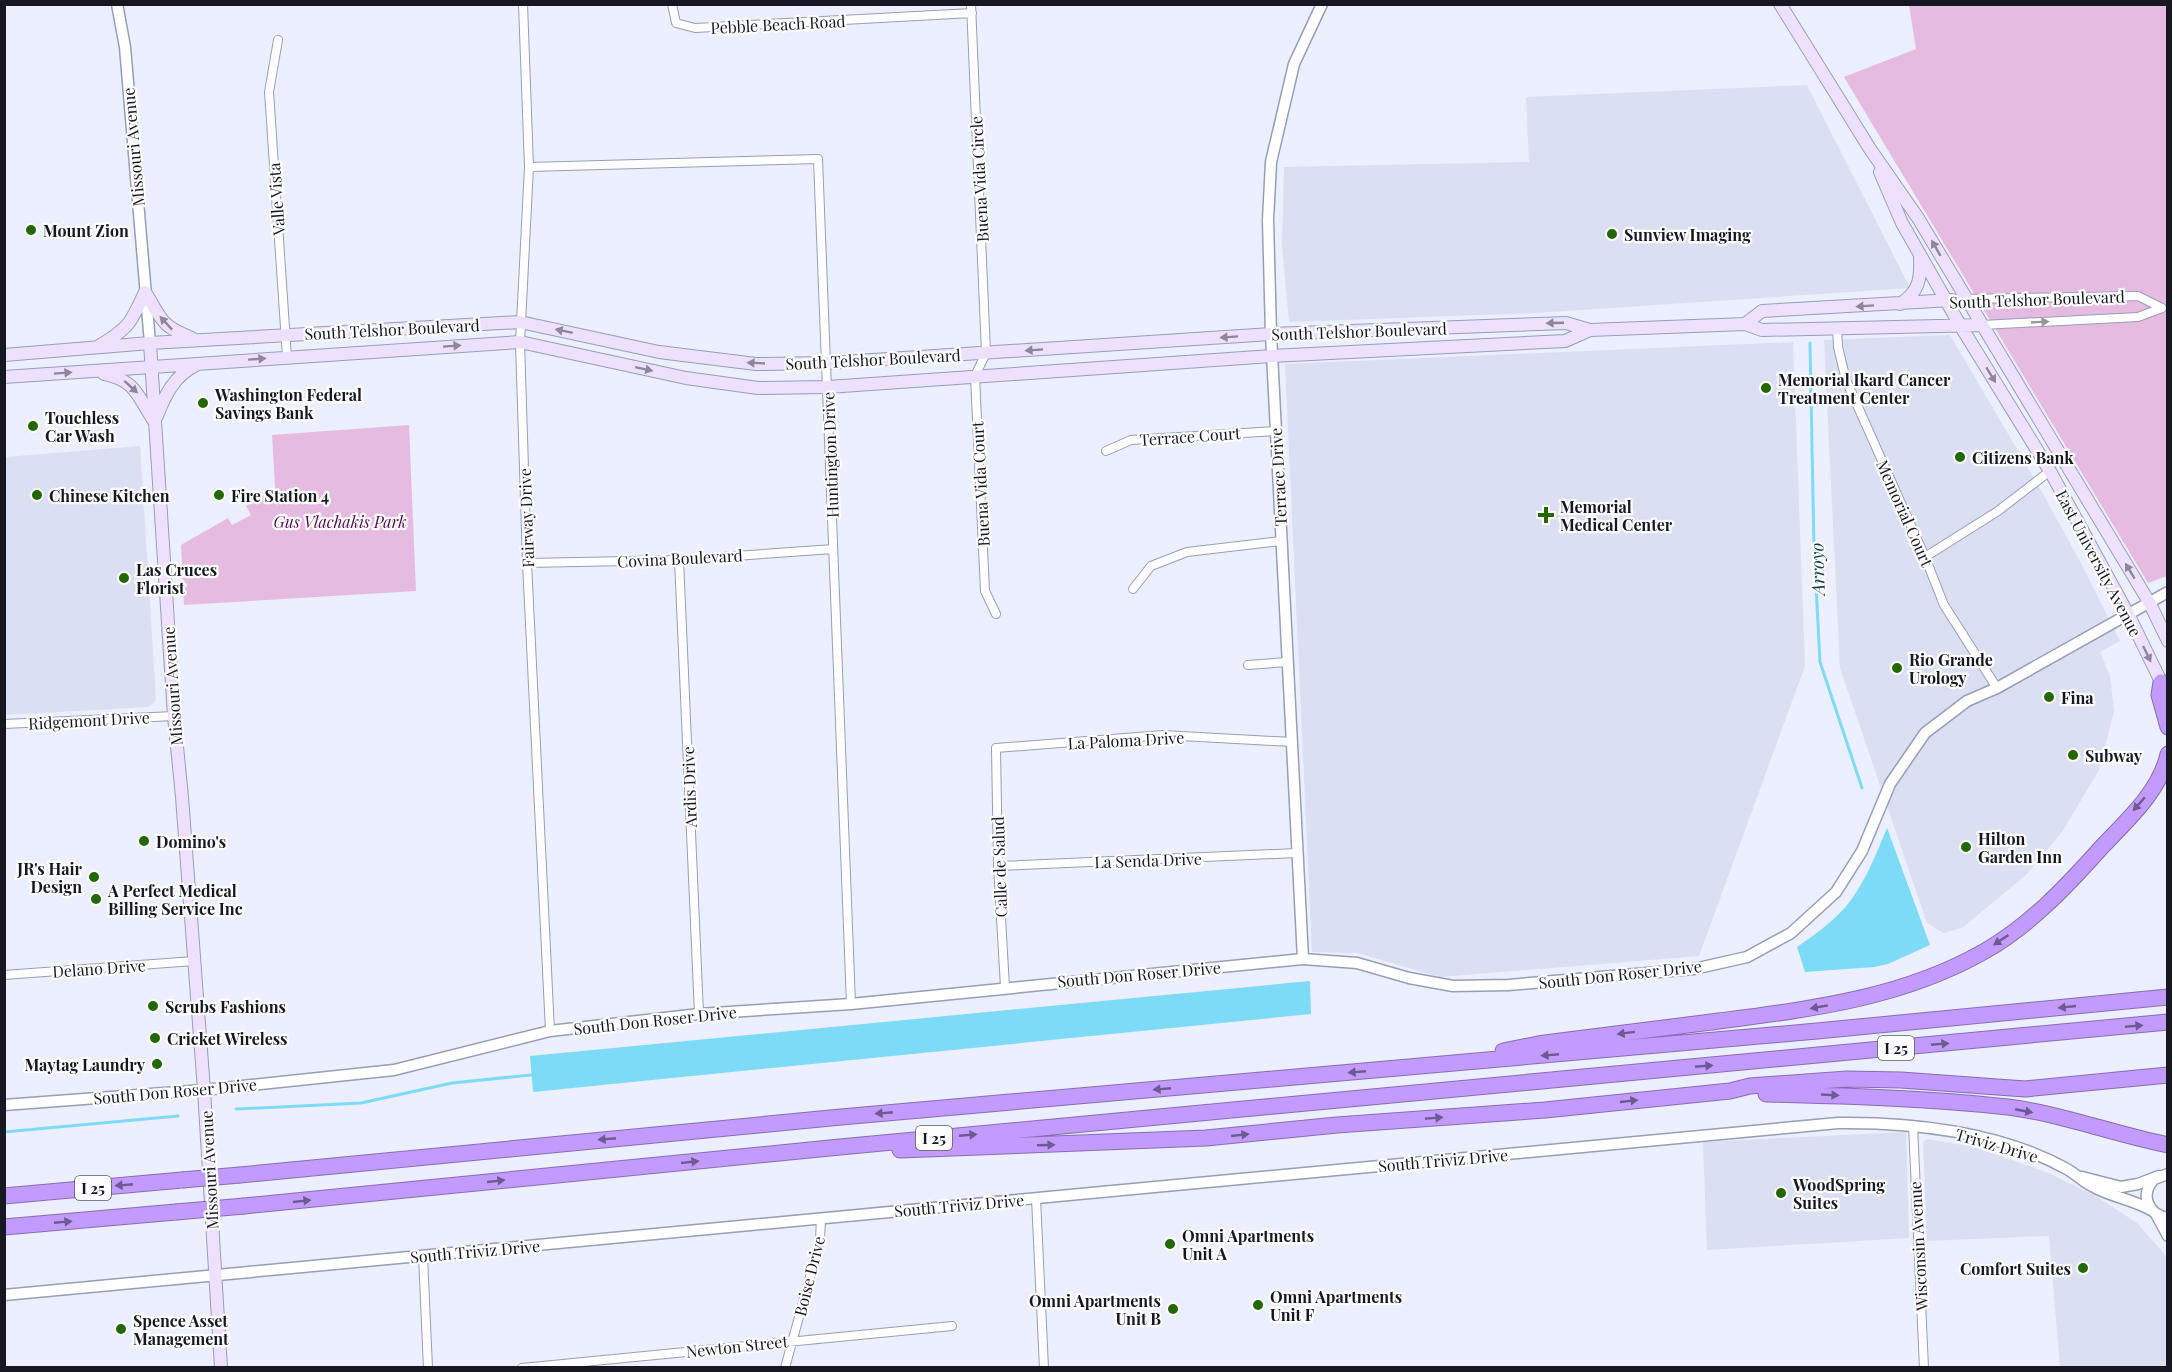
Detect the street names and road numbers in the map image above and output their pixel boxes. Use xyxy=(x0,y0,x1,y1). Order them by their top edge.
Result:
street label: Pebble Beach Road xyxy=(710,10,846,38)
street label: Missouri Avenue xyxy=(117,87,149,207)
street label: Buena Vida Circle xyxy=(965,115,993,243)
street label: Valle Vista xyxy=(263,162,289,237)
street label: South Telshor Boulevard xyxy=(1949,285,2125,313)
street label: South Telshor Boulevard xyxy=(304,314,480,344)
street label: South Telshor Boulevard xyxy=(1271,317,1447,345)
street label: South Telshor Boulevard xyxy=(785,344,961,374)
street label: Huntington Drive xyxy=(817,392,843,518)
street label: Buena Vida Court xyxy=(966,421,994,547)
street label: Terrace Court xyxy=(1139,422,1242,450)
street label: Terrace Drive xyxy=(1265,427,1291,527)
street label: Memorial Court xyxy=(1872,456,1938,570)
street label: Fairway Drive xyxy=(514,468,538,568)
street label: East University Avenue xyxy=(2051,486,2147,640)
street label: Covina Boulevard xyxy=(617,544,743,572)
street label: Missouri Avenue xyxy=(157,626,187,746)
street label: Ridgemont Drive xyxy=(28,706,150,734)
street label: La Paloma Drive xyxy=(1067,726,1185,754)
street label: Ardis Drive xyxy=(677,746,701,829)
street label: Calle de Salud xyxy=(987,816,1011,918)
street label: La Senda Drive xyxy=(1094,848,1202,872)
street label: Delano Drive xyxy=(52,954,146,982)
street label: South Don Roser Drive xyxy=(1537,955,1703,993)
street label: South Don Roser Drive xyxy=(1056,956,1222,992)
street label: South Don Roser Drive xyxy=(572,1001,738,1039)
road number: I 25 xyxy=(1878,1036,1914,1060)
street label: South Don Roser Drive xyxy=(92,1073,258,1109)
street label: Missouri Avenue xyxy=(195,1110,223,1230)
street label: Triviz Drive xyxy=(1953,1123,2041,1167)
road number: I 25 xyxy=(916,1126,952,1150)
street label: South Triviz Drive xyxy=(1377,1144,1509,1176)
road number: I 25 xyxy=(75,1176,111,1200)
street label: Wisconsin Avenue xyxy=(1904,1181,1932,1312)
street label: South Triviz Drive xyxy=(893,1189,1025,1221)
street label: Boise Drive xyxy=(789,1234,829,1318)
street label: South Triviz Drive xyxy=(409,1235,541,1267)
street label: Newton Street xyxy=(685,1330,789,1362)

